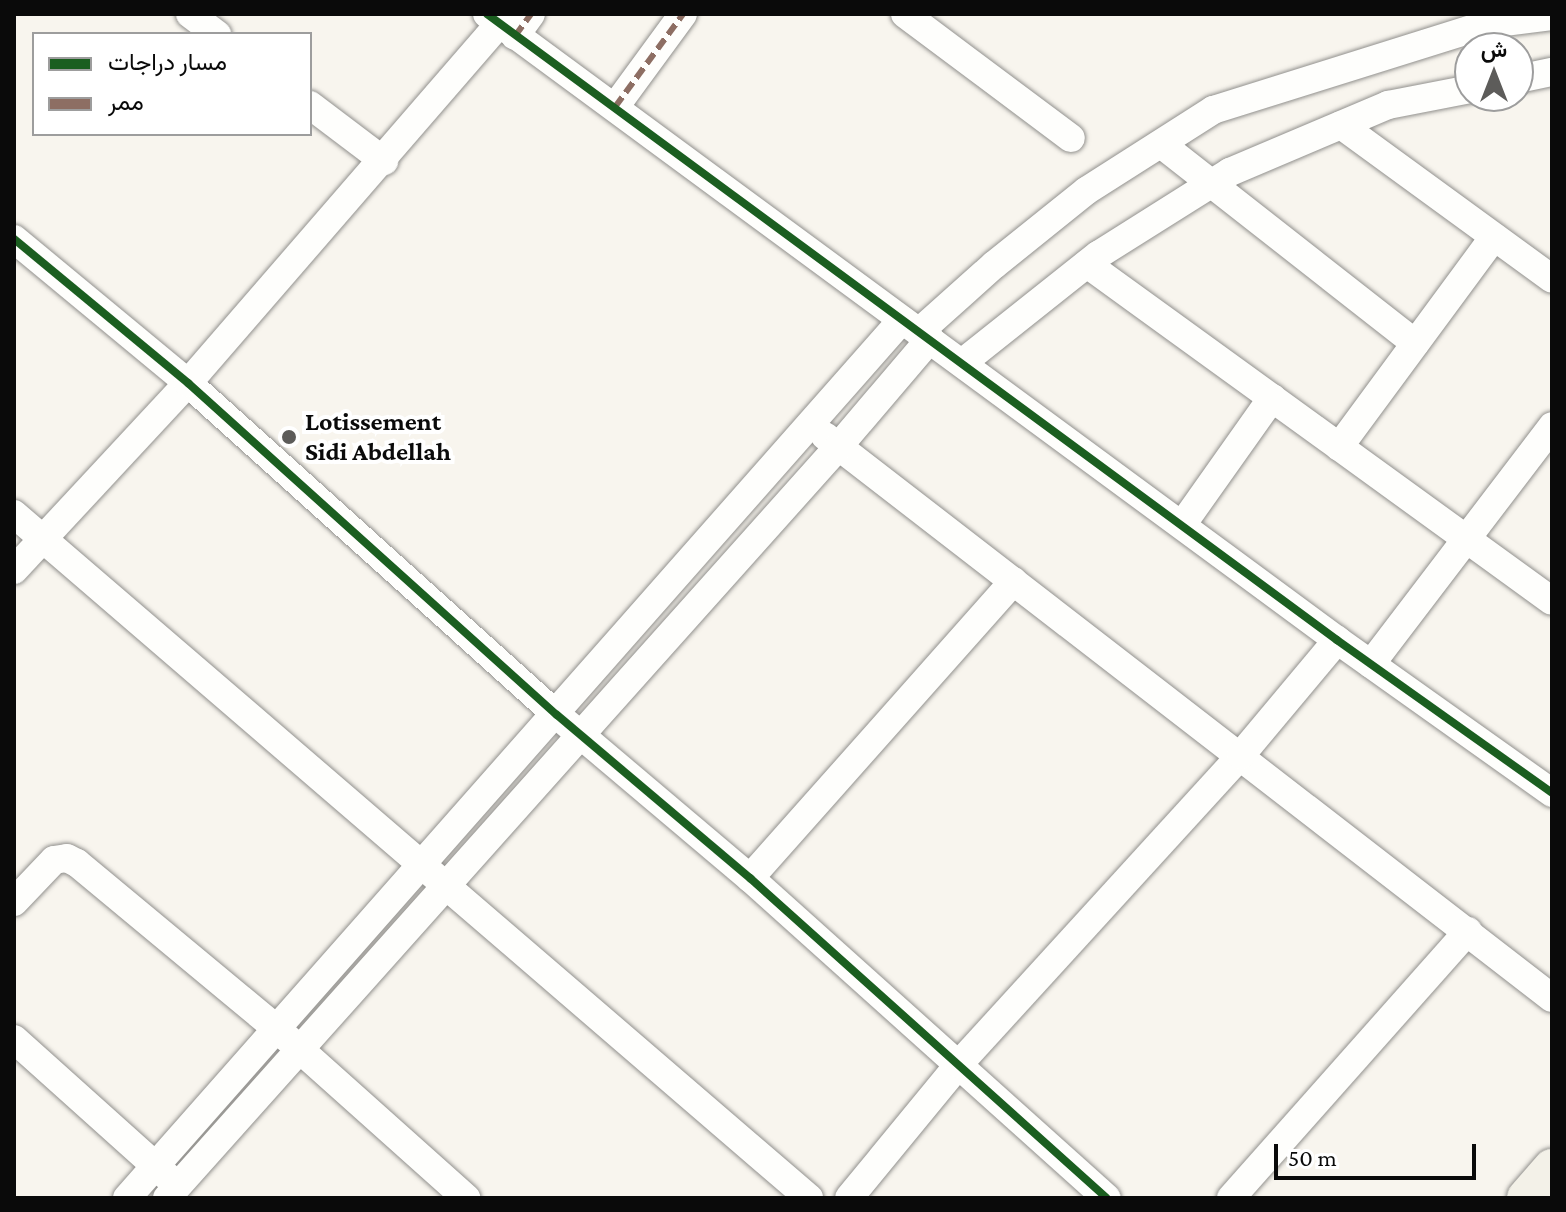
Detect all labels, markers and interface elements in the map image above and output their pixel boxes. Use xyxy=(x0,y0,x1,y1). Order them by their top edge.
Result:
legend xyxy=(32,32,312,136)
north arrow xyxy=(1454,32,1534,112)
text: ش xyxy=(1481,37,1507,62)
text: مسار دراجات xyxy=(108,48,227,75)
text: ممر xyxy=(108,88,144,115)
place label: Lotissement Sidi Abdellah xyxy=(305,406,451,468)
marker: Lotissement Sidi Abdellah xyxy=(280,428,298,446)
scale bar xyxy=(1278,1128,1480,1178)
text: 50 m xyxy=(1288,1144,1337,1171)

